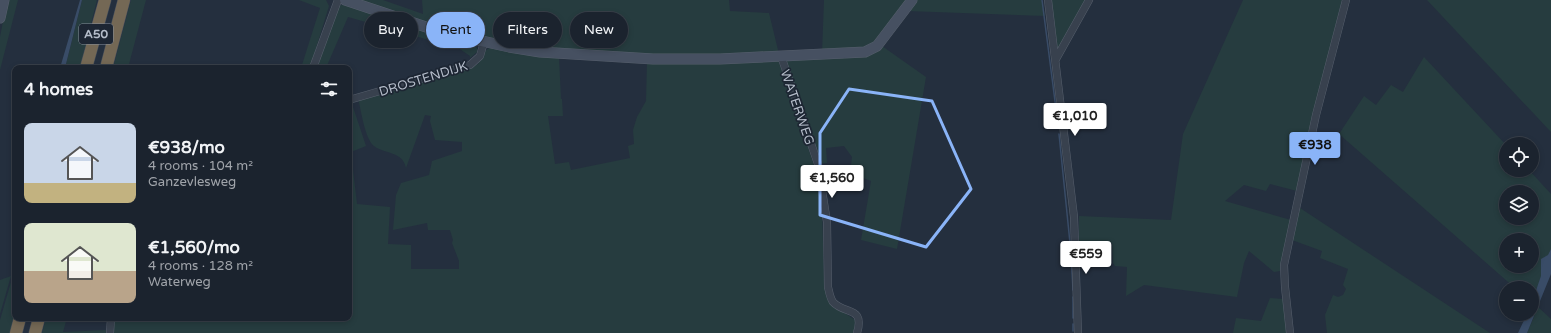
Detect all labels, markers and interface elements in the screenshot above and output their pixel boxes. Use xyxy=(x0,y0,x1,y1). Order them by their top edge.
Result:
chip: Buy xyxy=(364,12,418,48)
chip: Rent xyxy=(426,12,485,48)
chip: Filters xyxy=(493,12,562,48)
chip: New xyxy=(570,12,628,48)
road number: A50 xyxy=(79,24,113,44)
street label: DROSTENDIJK xyxy=(377,58,470,100)
street label: WATERWEG xyxy=(777,68,817,147)
icon: filters xyxy=(318,78,340,100)
text: 4 homes xyxy=(24,79,93,100)
pin: €1,010 xyxy=(1042,103,1108,137)
text: €1,010 xyxy=(1053,108,1097,124)
pin: €938 xyxy=(1291,132,1339,166)
text: €938/mo xyxy=(148,137,225,158)
text: €938 xyxy=(1298,137,1332,153)
map controls xyxy=(1499,137,1539,321)
button: locate xyxy=(1499,137,1539,177)
icon: home xyxy=(56,139,104,187)
text: 4 rooms · 104 m² xyxy=(148,158,253,174)
pin: €1,560 xyxy=(799,165,865,199)
text: €1,560 xyxy=(810,170,854,186)
text: Ganzevlesweg xyxy=(148,174,236,190)
button: layers xyxy=(1499,185,1539,225)
button: + xyxy=(1499,233,1539,273)
text: €1,560/mo xyxy=(148,237,240,258)
icon: home xyxy=(56,239,104,287)
pin: €559 xyxy=(1062,241,1110,275)
text: €559 xyxy=(1069,246,1103,262)
text: 4 rooms · 128 m² xyxy=(148,258,253,274)
text: Waterweg xyxy=(148,274,211,290)
button: − xyxy=(1499,281,1539,321)

